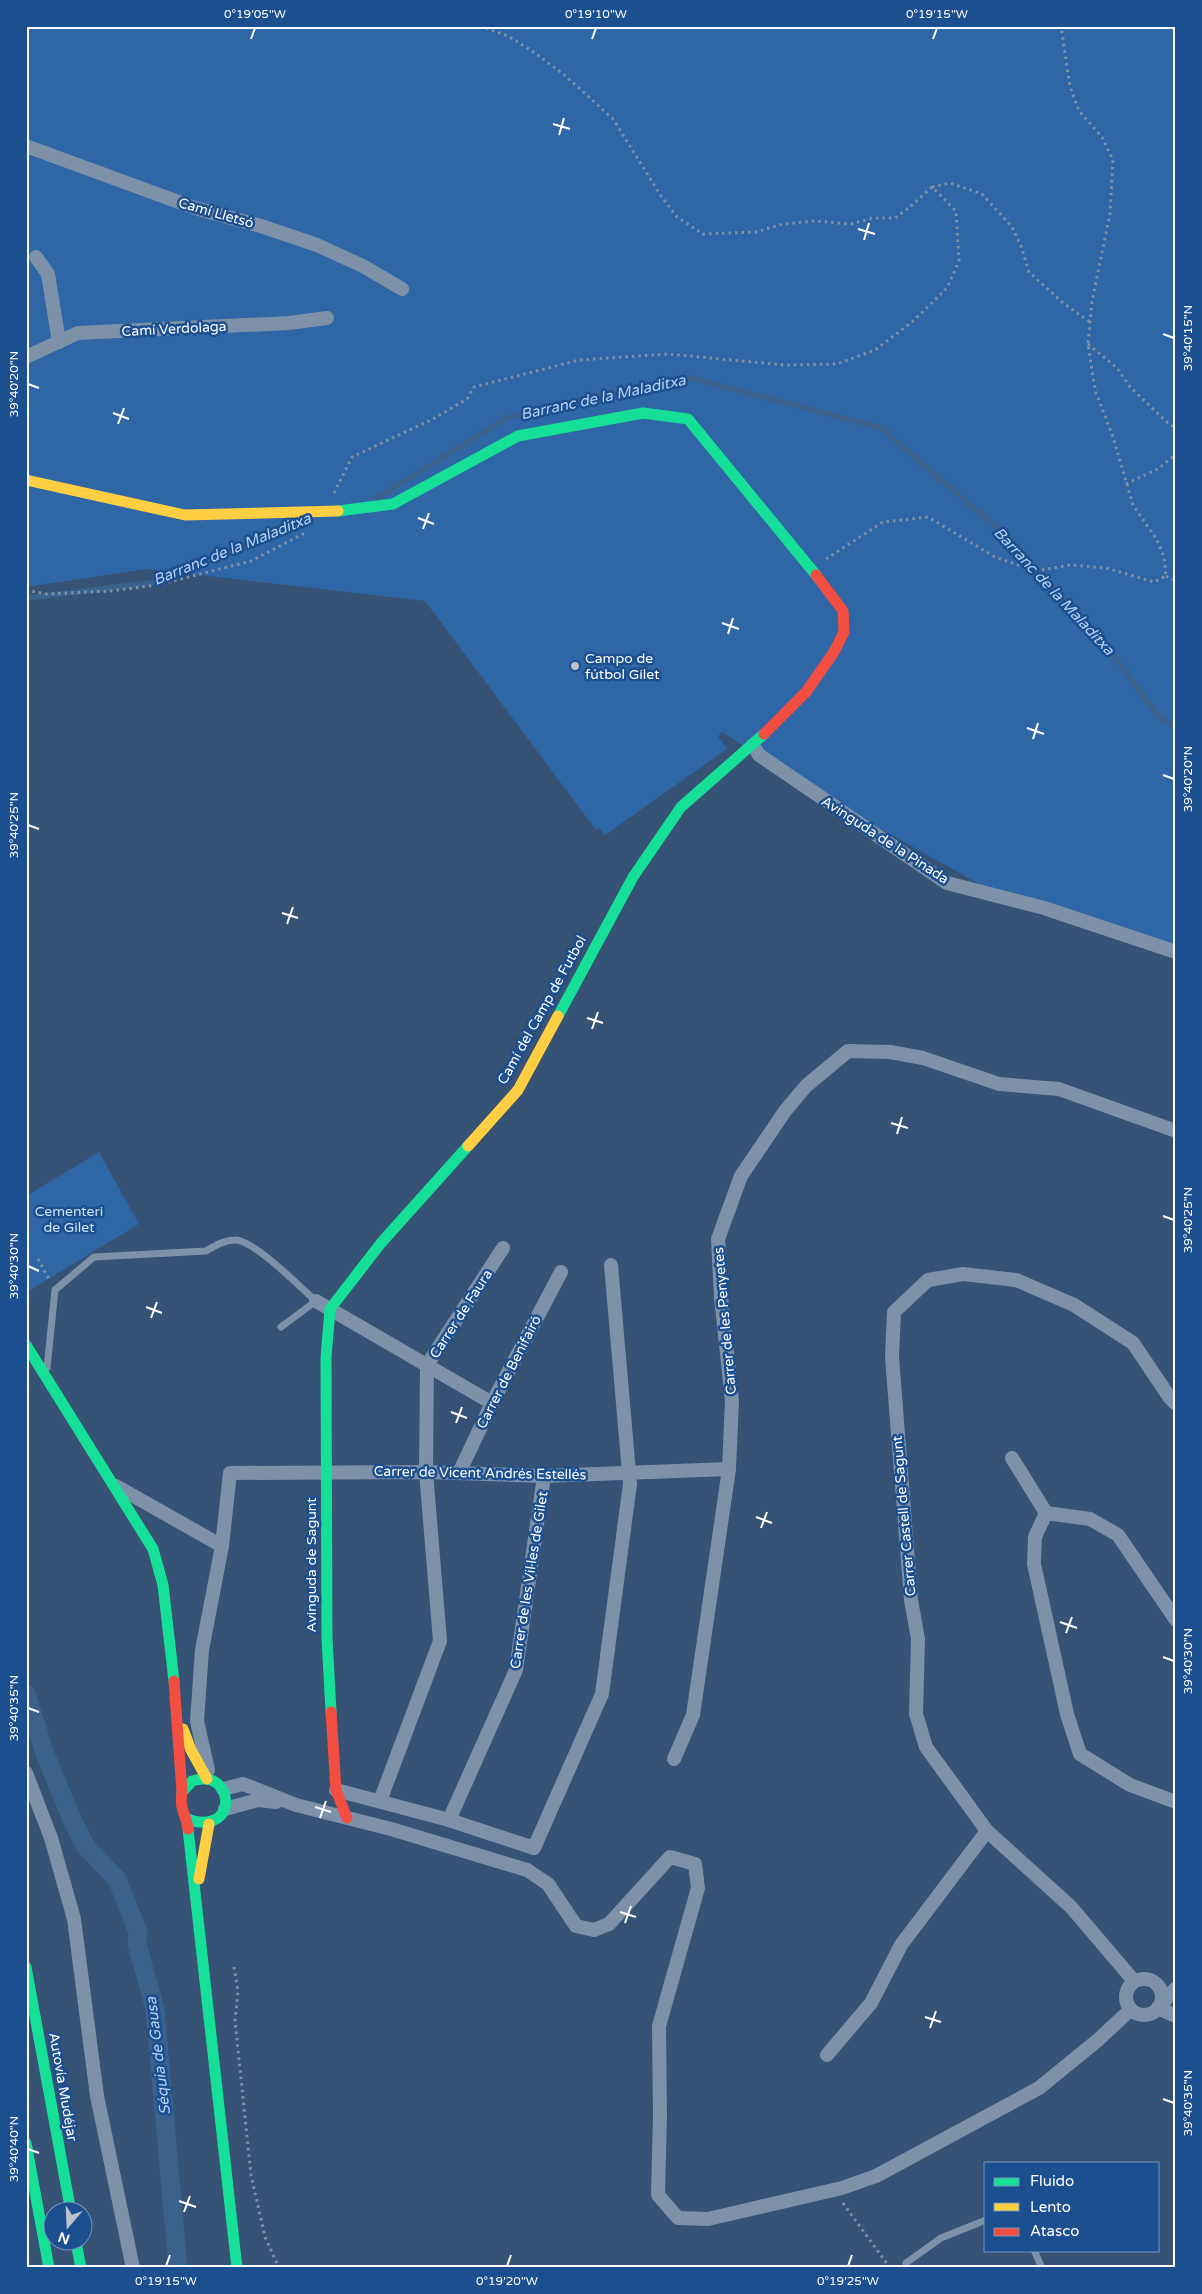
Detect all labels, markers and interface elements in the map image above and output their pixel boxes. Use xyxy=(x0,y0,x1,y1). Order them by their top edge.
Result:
text: 0°19'05"W xyxy=(224,7,286,21)
text: 0°19'10"W xyxy=(565,7,627,21)
text: 0°19'15"W xyxy=(906,7,968,21)
street label: Camí Lletsó xyxy=(176,194,256,232)
text: 39°40'15"N xyxy=(1181,305,1195,371)
street label: Camí Verdolaga xyxy=(121,318,227,340)
text: 39°40'20"N xyxy=(7,351,21,417)
water label: Barranc de la Maladitxa xyxy=(519,371,688,423)
water label: Barranc de la Maladitxa xyxy=(151,509,314,589)
water label: Barranc de la Maladitxa xyxy=(990,523,1118,659)
place label: Campo de fútbol Gilet xyxy=(585,650,660,683)
marker: Campo de fútbol Gilet xyxy=(569,660,581,672)
text: 39°40'20"N xyxy=(1181,746,1195,812)
text: 39°40'25"N xyxy=(7,792,21,858)
street label: Avinguda de la Pinada xyxy=(818,792,952,888)
street label: Camí del Camp de Futbol xyxy=(494,933,590,1087)
text: 39°40'25"N xyxy=(1181,1187,1195,1253)
park label: Cementeri de Gilet xyxy=(35,1203,103,1236)
text: 39°40'30"N xyxy=(7,1233,21,1299)
street label: Carrer de les Penyetes xyxy=(710,1246,740,1395)
street label: Carrer de Faura xyxy=(426,1266,496,1362)
street label: Carrer de Benifairó xyxy=(473,1312,545,1432)
street label: Carrer Castell de Sagunt xyxy=(888,1434,919,1597)
street label: Carrer de Vicent Andrés Estellés xyxy=(374,1463,587,1483)
street label: Carrer de les Vil·les de Gilet xyxy=(507,1489,552,1670)
street label: Avinguda de Sagunt xyxy=(303,1497,320,1633)
text: 39°40'30"N xyxy=(1181,1628,1195,1694)
text: 39°40'35"N xyxy=(7,1675,21,1741)
water label: Séquia de Gausa xyxy=(142,1995,174,2116)
street label: Autovía Mudéjar xyxy=(45,2031,81,2143)
text: 39°40'35"N xyxy=(1181,2070,1195,2136)
text: 39°40'40"N xyxy=(7,2116,21,2182)
legend xyxy=(984,2162,1160,2252)
text: Fluido xyxy=(1030,2172,1074,2190)
text: Lento xyxy=(1030,2198,1071,2216)
north arrow xyxy=(42,2202,92,2252)
text: Atasco xyxy=(1030,2222,1079,2240)
text: N xyxy=(56,2228,72,2248)
text: 0°19'15"W xyxy=(135,2274,197,2288)
text: 0°19'20"W xyxy=(476,2274,538,2288)
text: 0°19'25"W xyxy=(817,2274,879,2288)

